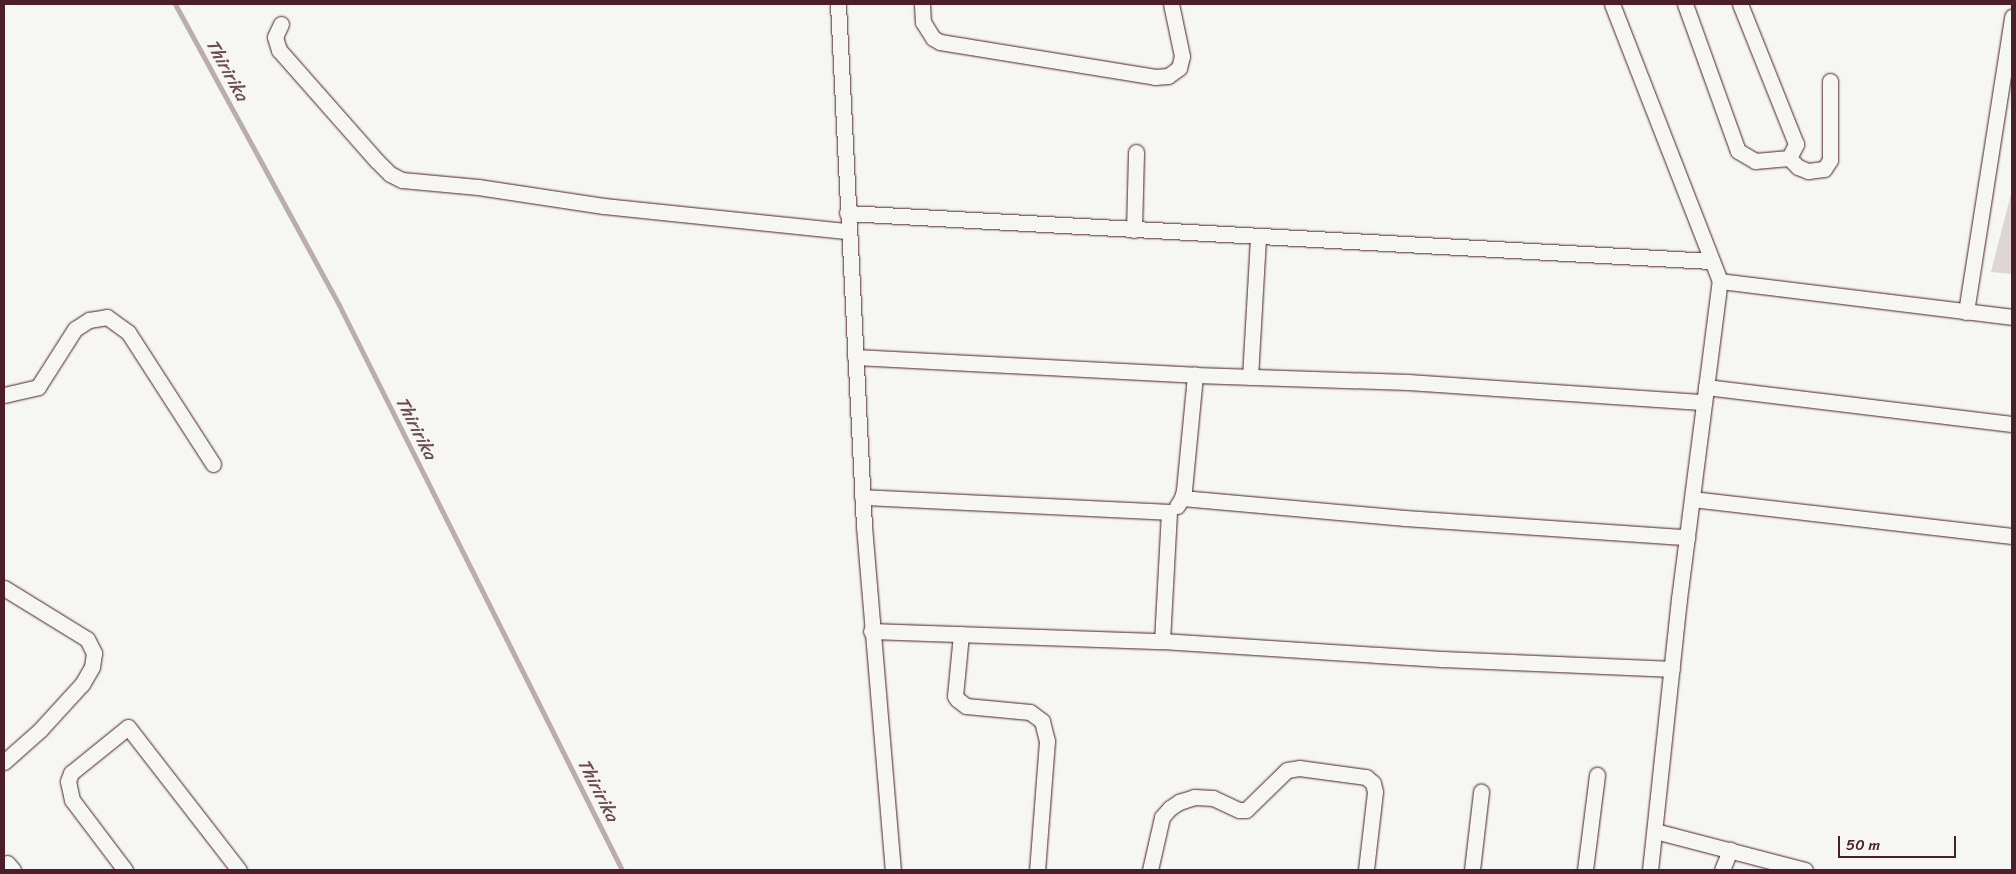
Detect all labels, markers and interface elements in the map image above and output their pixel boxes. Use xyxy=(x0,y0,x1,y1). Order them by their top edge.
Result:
water label: Thiririka xyxy=(201,35,253,105)
water label: Thiririka xyxy=(391,393,441,463)
water label: Thiririka xyxy=(573,755,623,825)
scale bar xyxy=(1841,826,1958,858)
text: 50 m xyxy=(1846,832,1880,858)

